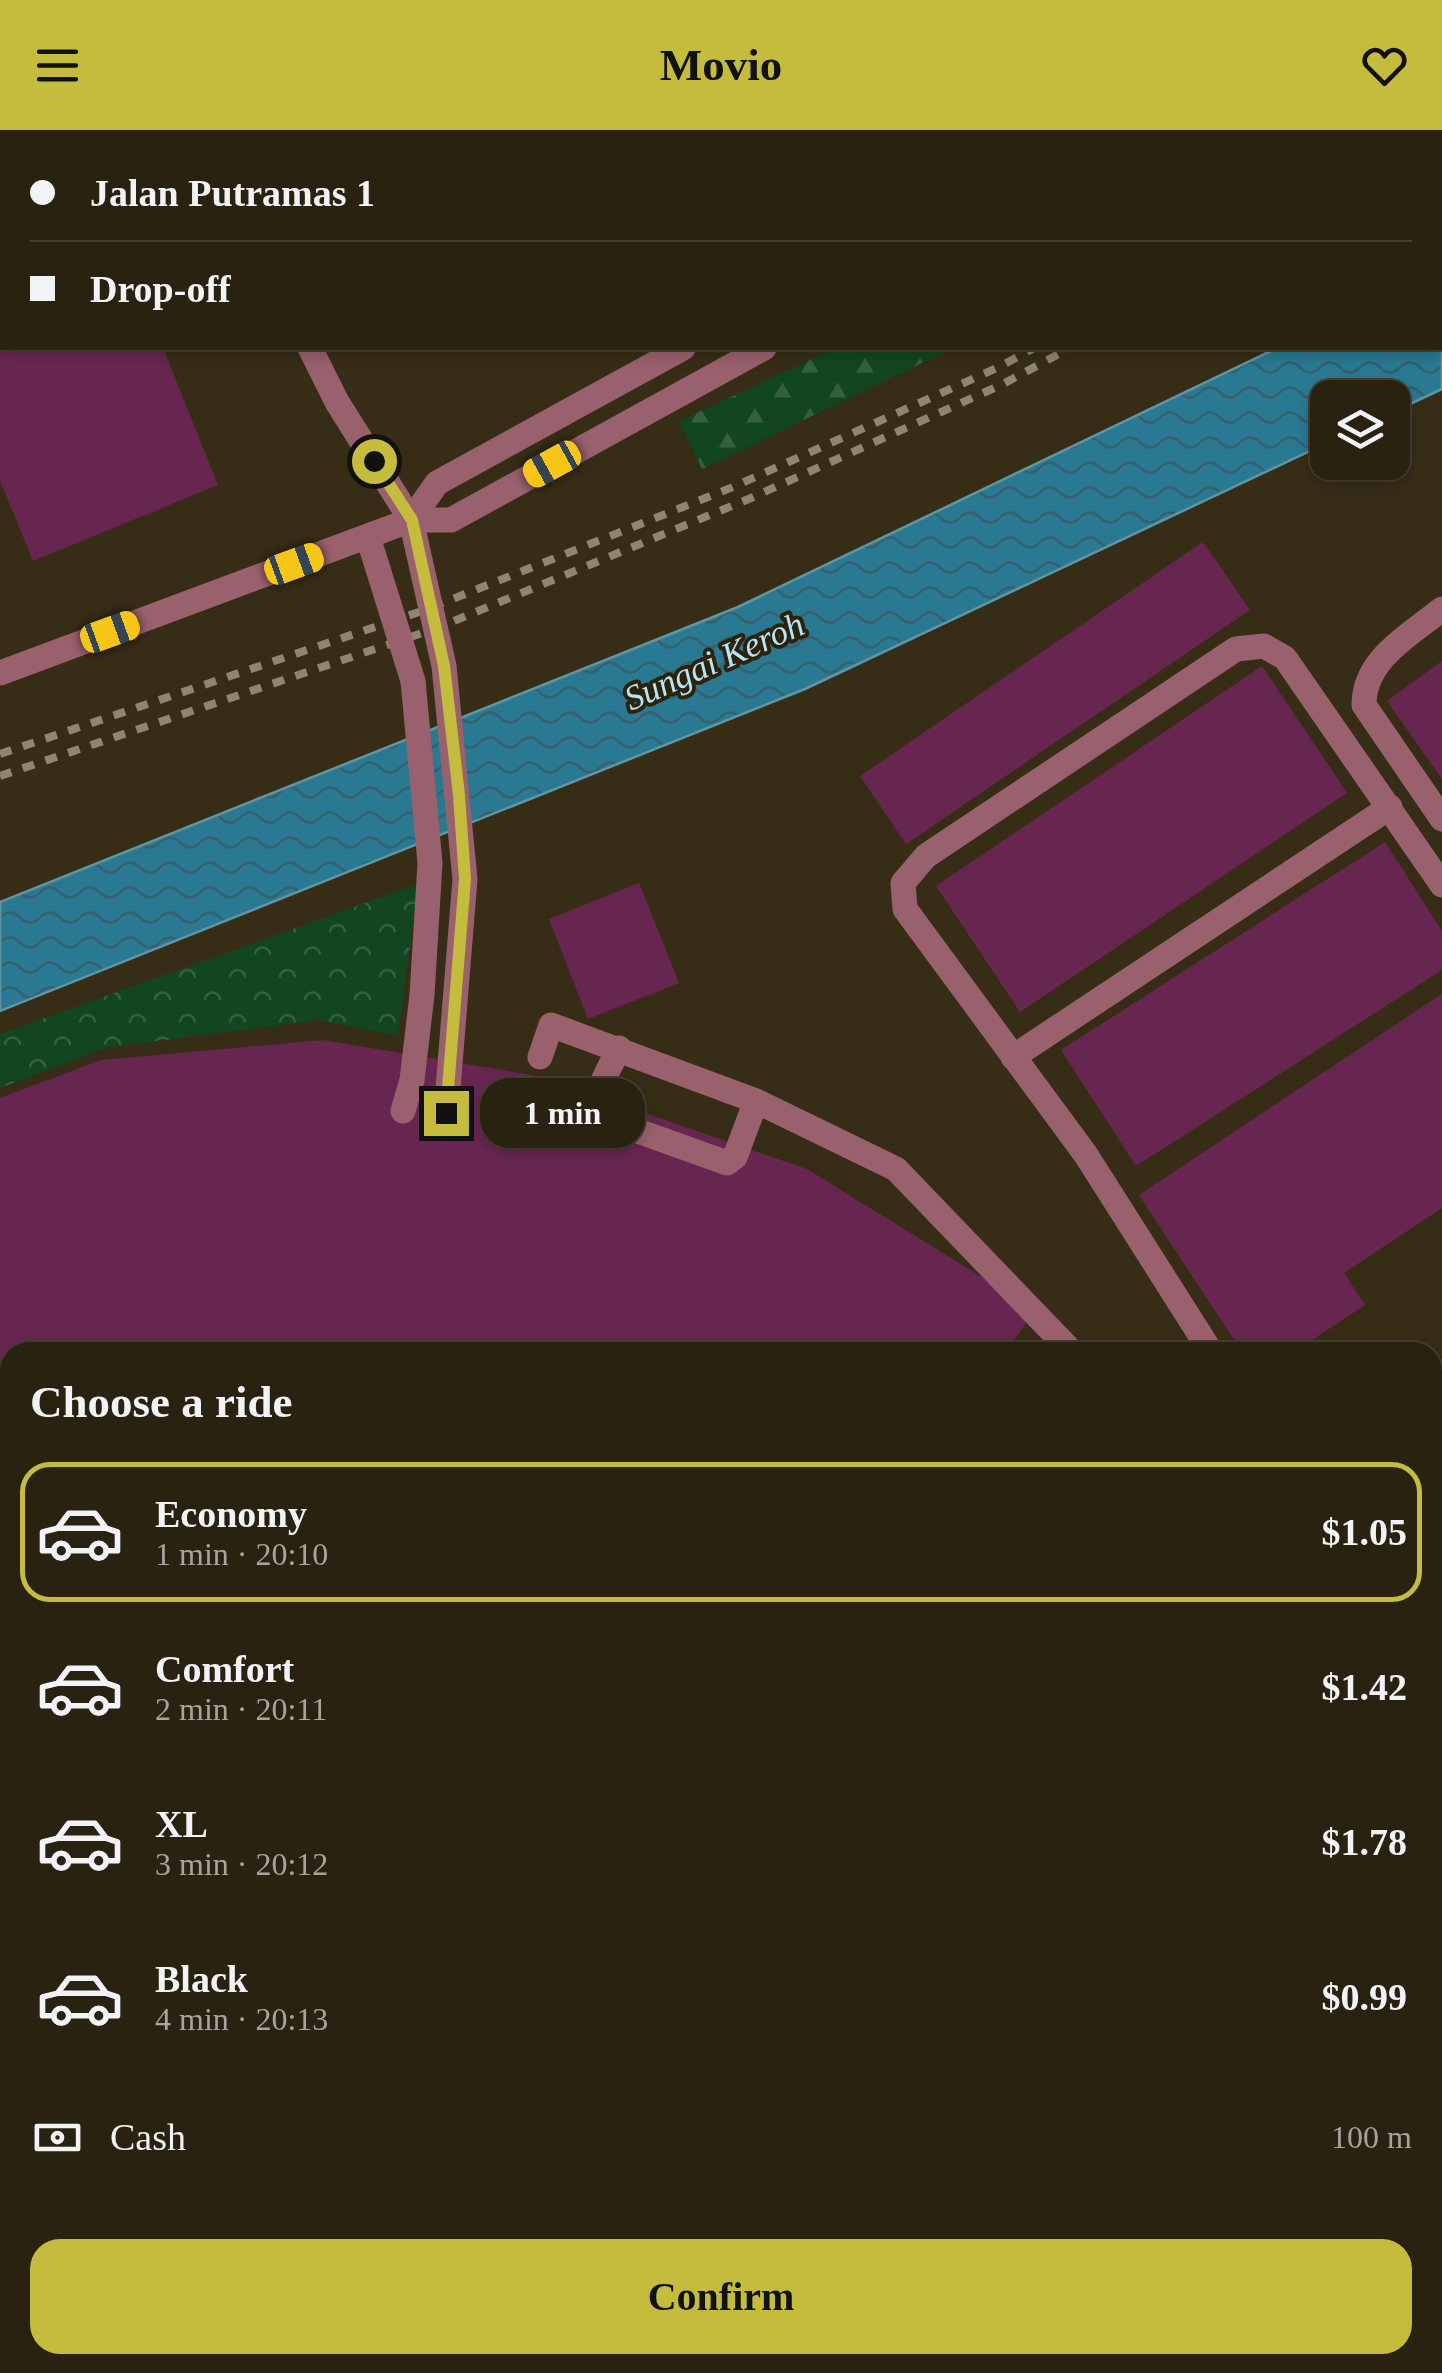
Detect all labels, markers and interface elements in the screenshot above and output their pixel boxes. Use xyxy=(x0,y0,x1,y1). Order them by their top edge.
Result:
icon: menu xyxy=(30,38,85,93)
icon: heart xyxy=(1357,38,1412,93)
text: Movio xyxy=(660,40,782,90)
text: Jalan Putramas 1 xyxy=(90,172,375,214)
text: Drop-off xyxy=(90,268,231,310)
map controls xyxy=(1310,380,1410,480)
button: layers xyxy=(1310,380,1410,480)
car xyxy=(518,436,586,492)
route start xyxy=(352,439,397,484)
car xyxy=(261,540,327,588)
water label: Sungai Keroh xyxy=(618,605,810,718)
car xyxy=(77,608,143,656)
callout: 1 min xyxy=(481,1078,646,1148)
route end xyxy=(424,1091,469,1136)
text: 1 min xyxy=(524,1095,601,1131)
text: Choose a ride xyxy=(30,1377,293,1427)
icon: car xyxy=(35,1487,125,1577)
text: Economy xyxy=(155,1493,307,1535)
text: $1.05 xyxy=(1322,1511,1407,1553)
text: 1 min · 20:10 xyxy=(155,1536,328,1572)
icon: car xyxy=(35,1642,125,1732)
text: Comfort xyxy=(155,1648,294,1690)
text: $1.42 xyxy=(1322,1666,1407,1708)
text: 2 min · 20:11 xyxy=(155,1691,327,1727)
icon: car xyxy=(35,1797,125,1887)
text: XL xyxy=(155,1803,208,1845)
text: $1.78 xyxy=(1322,1821,1407,1863)
text: 3 min · 20:12 xyxy=(155,1846,328,1882)
icon: car xyxy=(35,1952,125,2042)
text: Black xyxy=(155,1958,248,2000)
text: $0.99 xyxy=(1322,1976,1407,2018)
text: 4 min · 20:13 xyxy=(155,2001,328,2037)
icon: cash xyxy=(30,2110,85,2165)
text: Cash xyxy=(110,2116,186,2158)
text: 100 m xyxy=(1331,2119,1412,2155)
button: Confirm xyxy=(30,2239,1412,2354)

